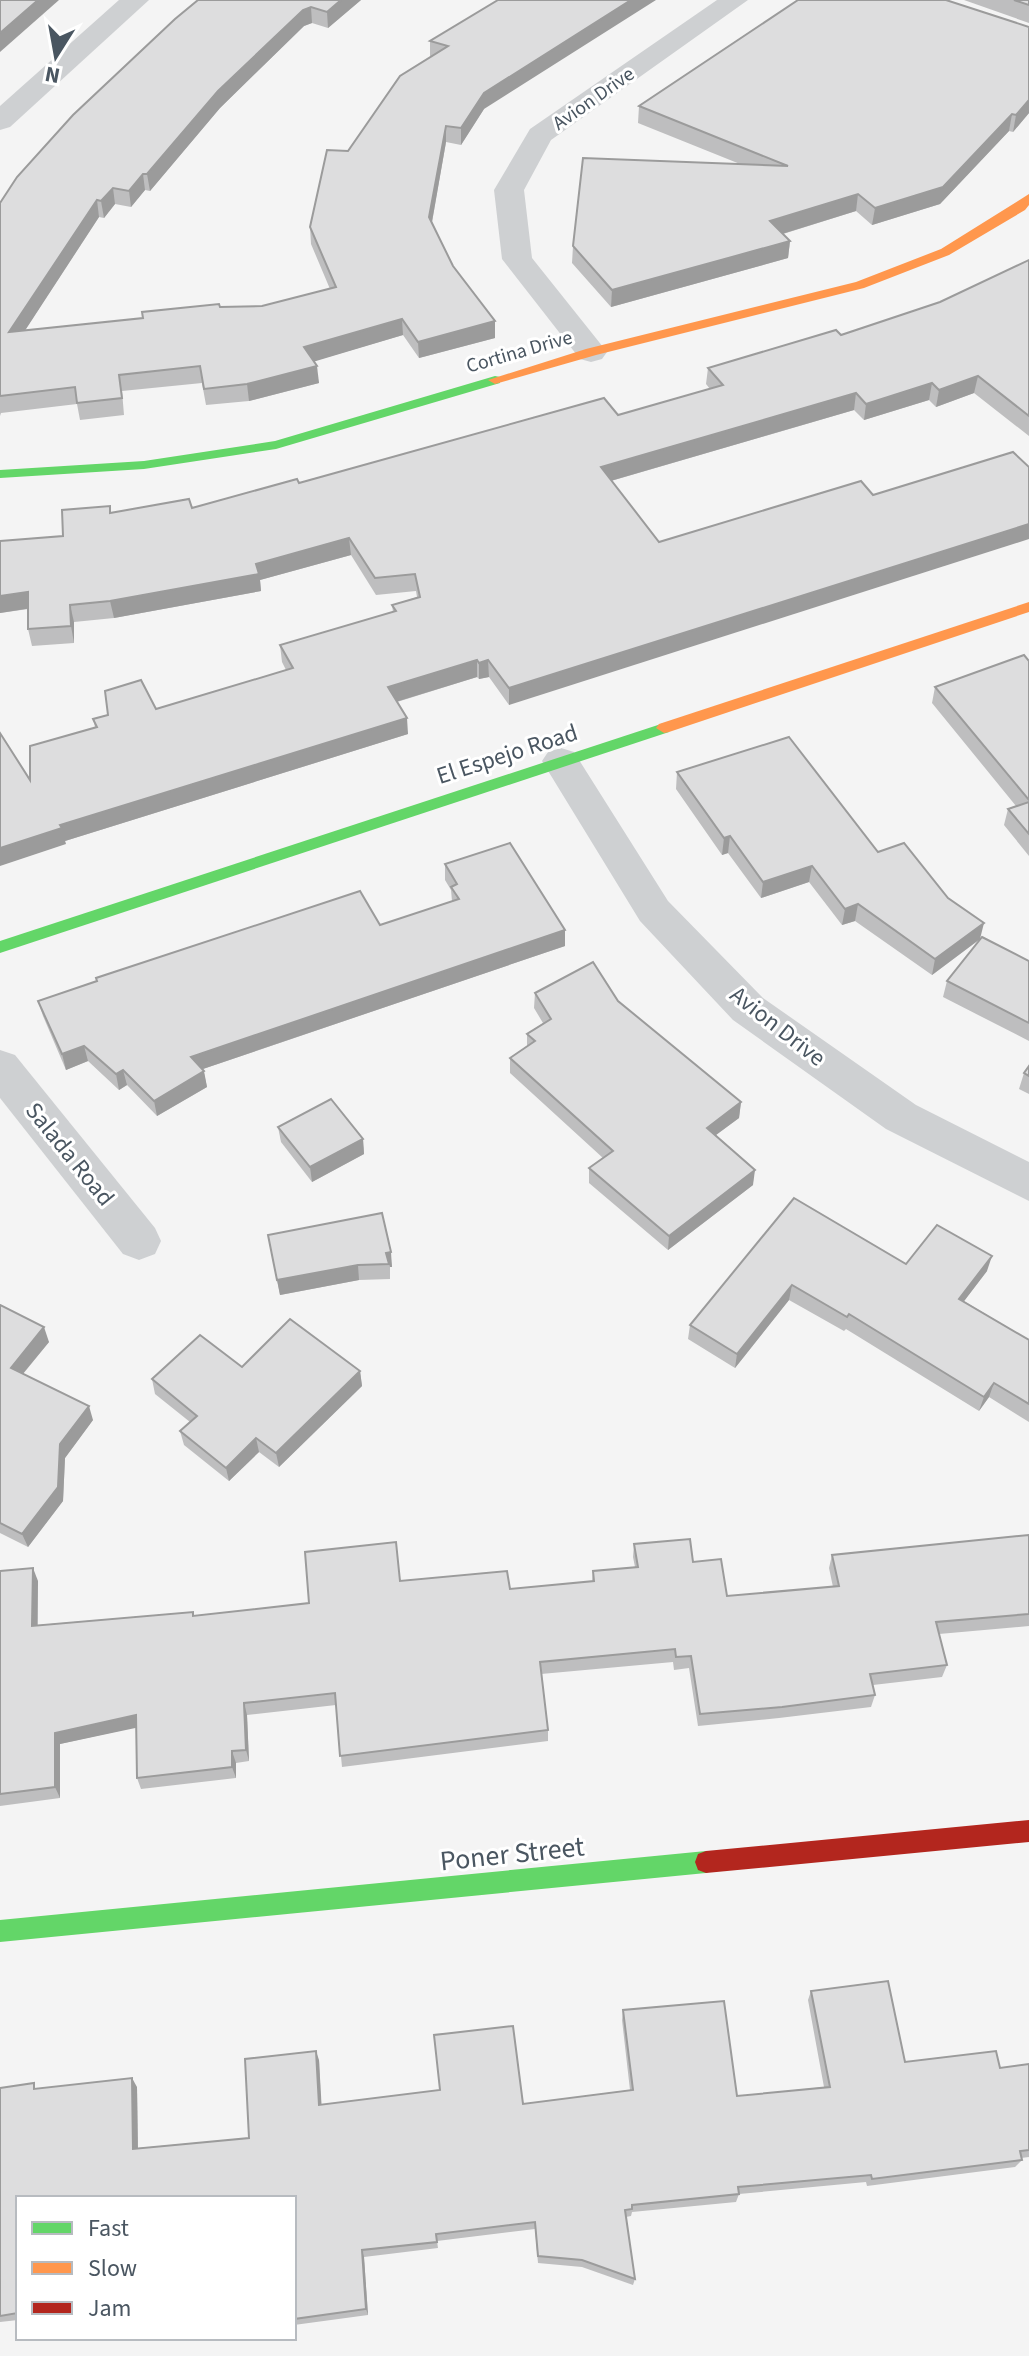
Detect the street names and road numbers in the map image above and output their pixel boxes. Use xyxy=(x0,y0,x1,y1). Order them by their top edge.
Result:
street label: Avion Drive xyxy=(547,60,640,137)
street label: Cortina Drive xyxy=(463,323,576,380)
street label: El Espejo Road xyxy=(432,715,582,794)
street label: Avion Drive xyxy=(722,978,833,1075)
street label: Salada Road xyxy=(17,1095,122,1214)
street label: Poner Street xyxy=(438,1826,587,1881)

